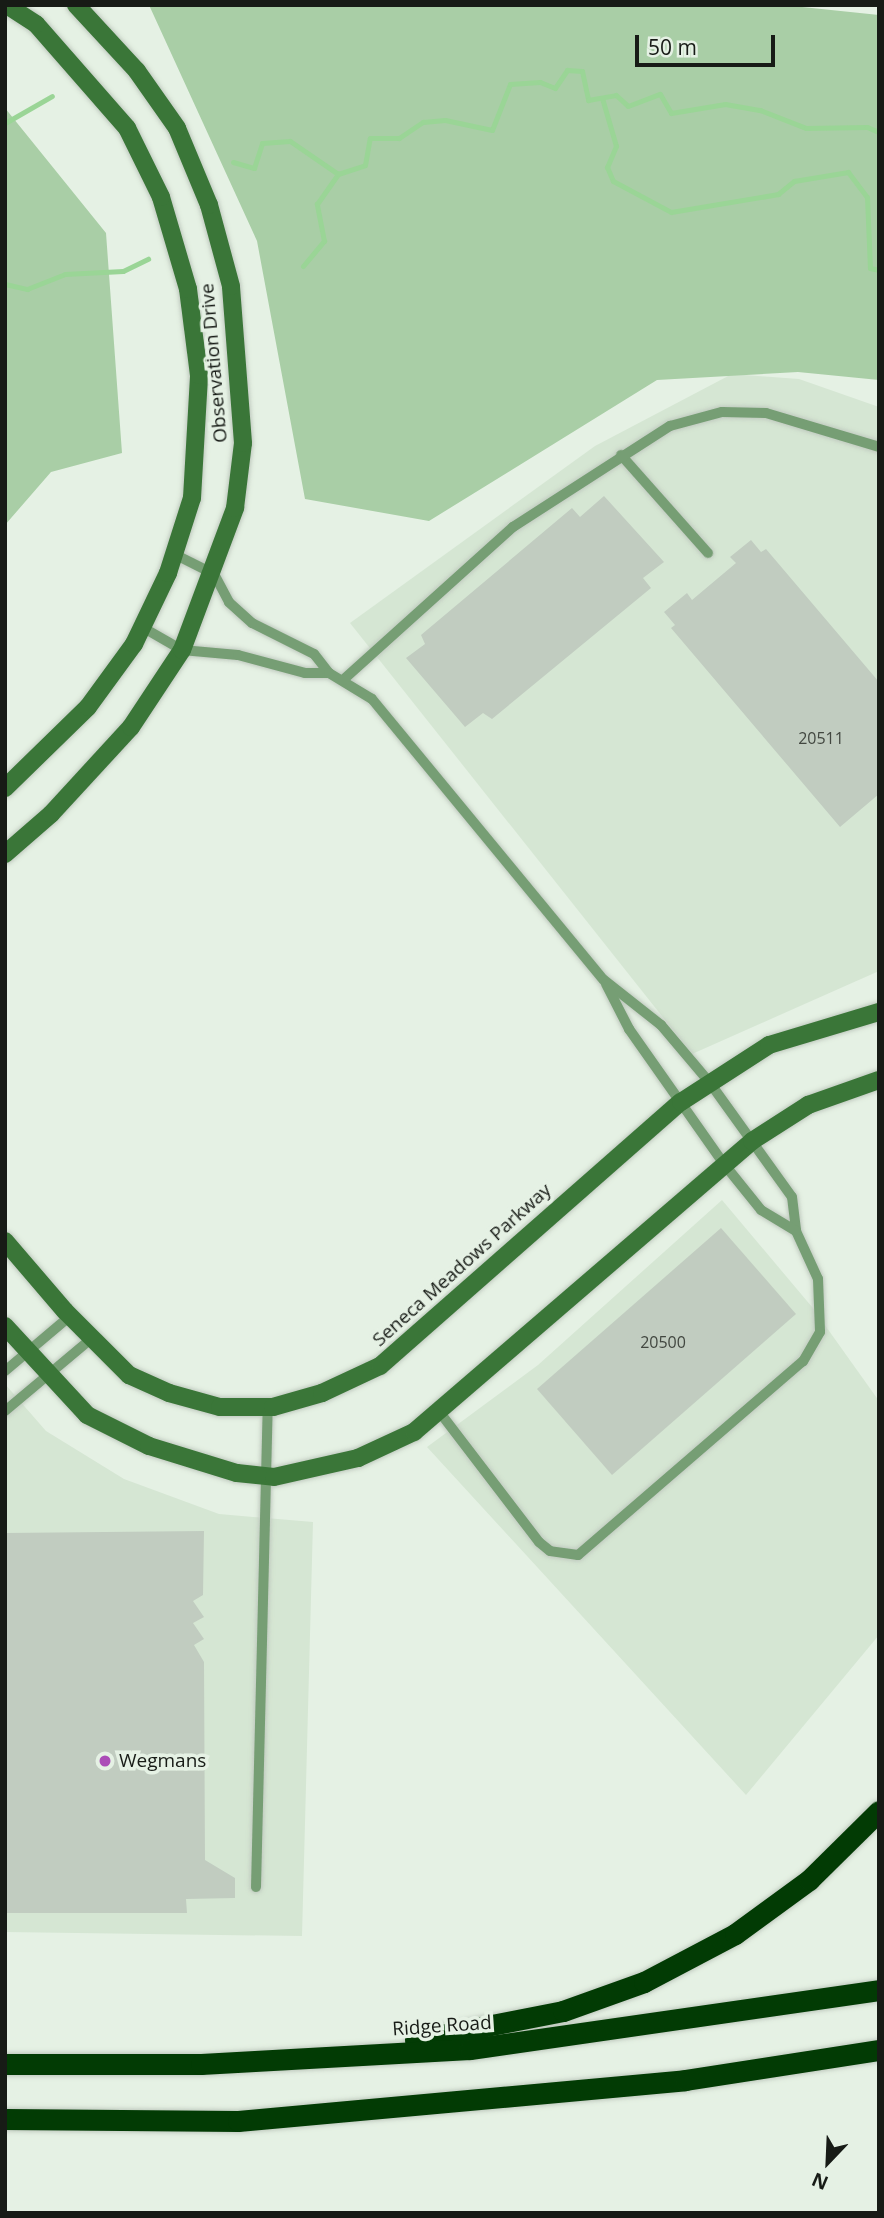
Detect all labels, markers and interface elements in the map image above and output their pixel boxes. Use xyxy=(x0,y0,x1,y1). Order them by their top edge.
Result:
scale bar xyxy=(639,21,779,65)
text: 50 m xyxy=(648,33,697,61)
street label: Observation Drive xyxy=(196,282,232,444)
house number: 20511 xyxy=(798,728,844,748)
street label: Seneca Meadows Parkway xyxy=(368,1179,556,1351)
house number: 20500 xyxy=(640,1332,686,1352)
place label: Wegmans xyxy=(119,1750,206,1772)
marker: Wegmans xyxy=(97,1753,113,1769)
street label: Ridge Road xyxy=(392,2011,492,2041)
north arrow xyxy=(793,2127,863,2197)
text: N xyxy=(808,2166,832,2196)

